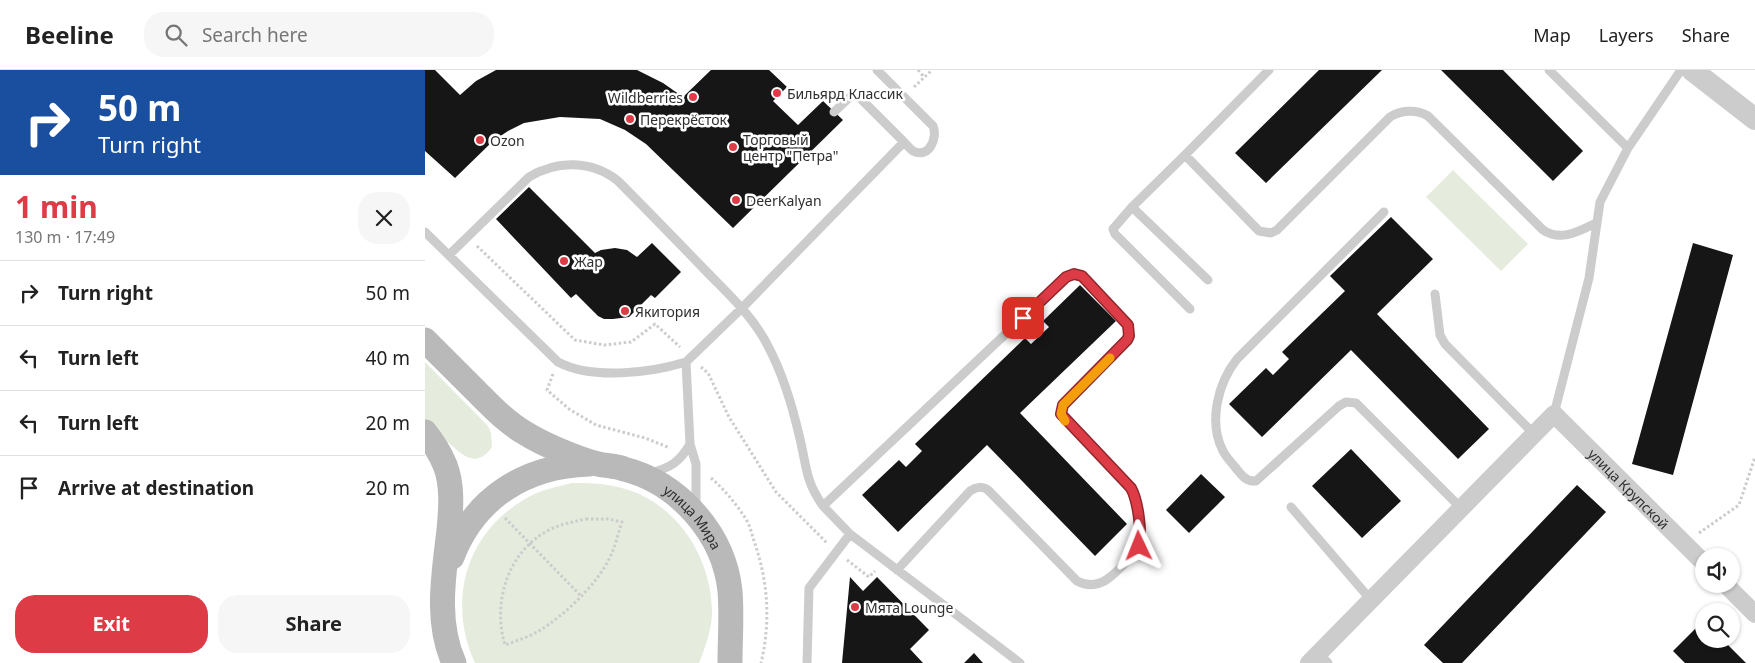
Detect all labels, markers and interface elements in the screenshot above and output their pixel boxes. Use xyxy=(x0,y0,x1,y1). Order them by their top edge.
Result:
search box xyxy=(144,12,494,57)
text: Beeline xyxy=(25,18,114,51)
icon: search xyxy=(162,21,190,49)
text: Search here xyxy=(202,22,308,48)
text: Map xyxy=(1533,23,1571,47)
text: Layers xyxy=(1599,23,1654,47)
text: Share xyxy=(1682,23,1730,47)
text: 50 m xyxy=(98,84,181,131)
place label: Бильярд Классик xyxy=(787,84,904,103)
marker: Бильярд Классик xyxy=(771,87,783,99)
place label: Wildberries xyxy=(608,88,683,107)
icon: right xyxy=(15,90,80,155)
marker: Wildberries xyxy=(687,91,699,103)
place label: Перекрёсток xyxy=(640,110,727,129)
marker: Перекрёсток xyxy=(624,113,636,125)
text: Turn right xyxy=(98,129,201,159)
place label: Торговый центр "Петра" xyxy=(743,130,838,165)
place label: Ozon xyxy=(490,131,525,150)
marker: Ozon xyxy=(474,134,486,146)
marker: Торговый центр "Петра" xyxy=(727,141,739,153)
text: 1 min xyxy=(15,186,98,227)
place label: DeerKalyan xyxy=(746,191,822,210)
button: close xyxy=(358,192,410,244)
marker: DeerKalyan xyxy=(730,194,742,206)
text: 130 m · 17:49 xyxy=(15,226,115,248)
place label: Жар xyxy=(574,252,603,271)
marker: Жар xyxy=(558,255,570,267)
icon: right xyxy=(15,279,43,307)
text: Turn right xyxy=(58,280,153,306)
text: 50 m xyxy=(366,280,410,306)
pin xyxy=(1002,297,1044,339)
place label: Якитория xyxy=(635,302,700,321)
icon: arrive xyxy=(1009,304,1037,332)
marker: Якитория xyxy=(619,305,631,317)
icon: left xyxy=(15,344,43,372)
text: Turn left xyxy=(58,345,139,371)
text: 40 m xyxy=(366,345,410,371)
icon: left xyxy=(15,409,43,437)
text: Turn left xyxy=(58,410,139,436)
text: 20 m xyxy=(366,410,410,436)
street label: улица Крупской xyxy=(1584,444,1674,533)
icon: arrive xyxy=(15,474,43,502)
text: Arrive at destination xyxy=(58,475,254,501)
text: 20 m xyxy=(366,475,410,501)
street label: улица Мира xyxy=(660,480,726,552)
position arrow xyxy=(1112,519,1164,571)
map controls xyxy=(1695,548,1740,648)
button: sound xyxy=(1695,548,1740,593)
button: Exit xyxy=(15,595,208,653)
button: Share xyxy=(218,595,410,653)
place label: Мята Lounge xyxy=(865,598,953,617)
marker: Мята Lounge xyxy=(849,601,861,613)
button: search xyxy=(1695,603,1740,648)

